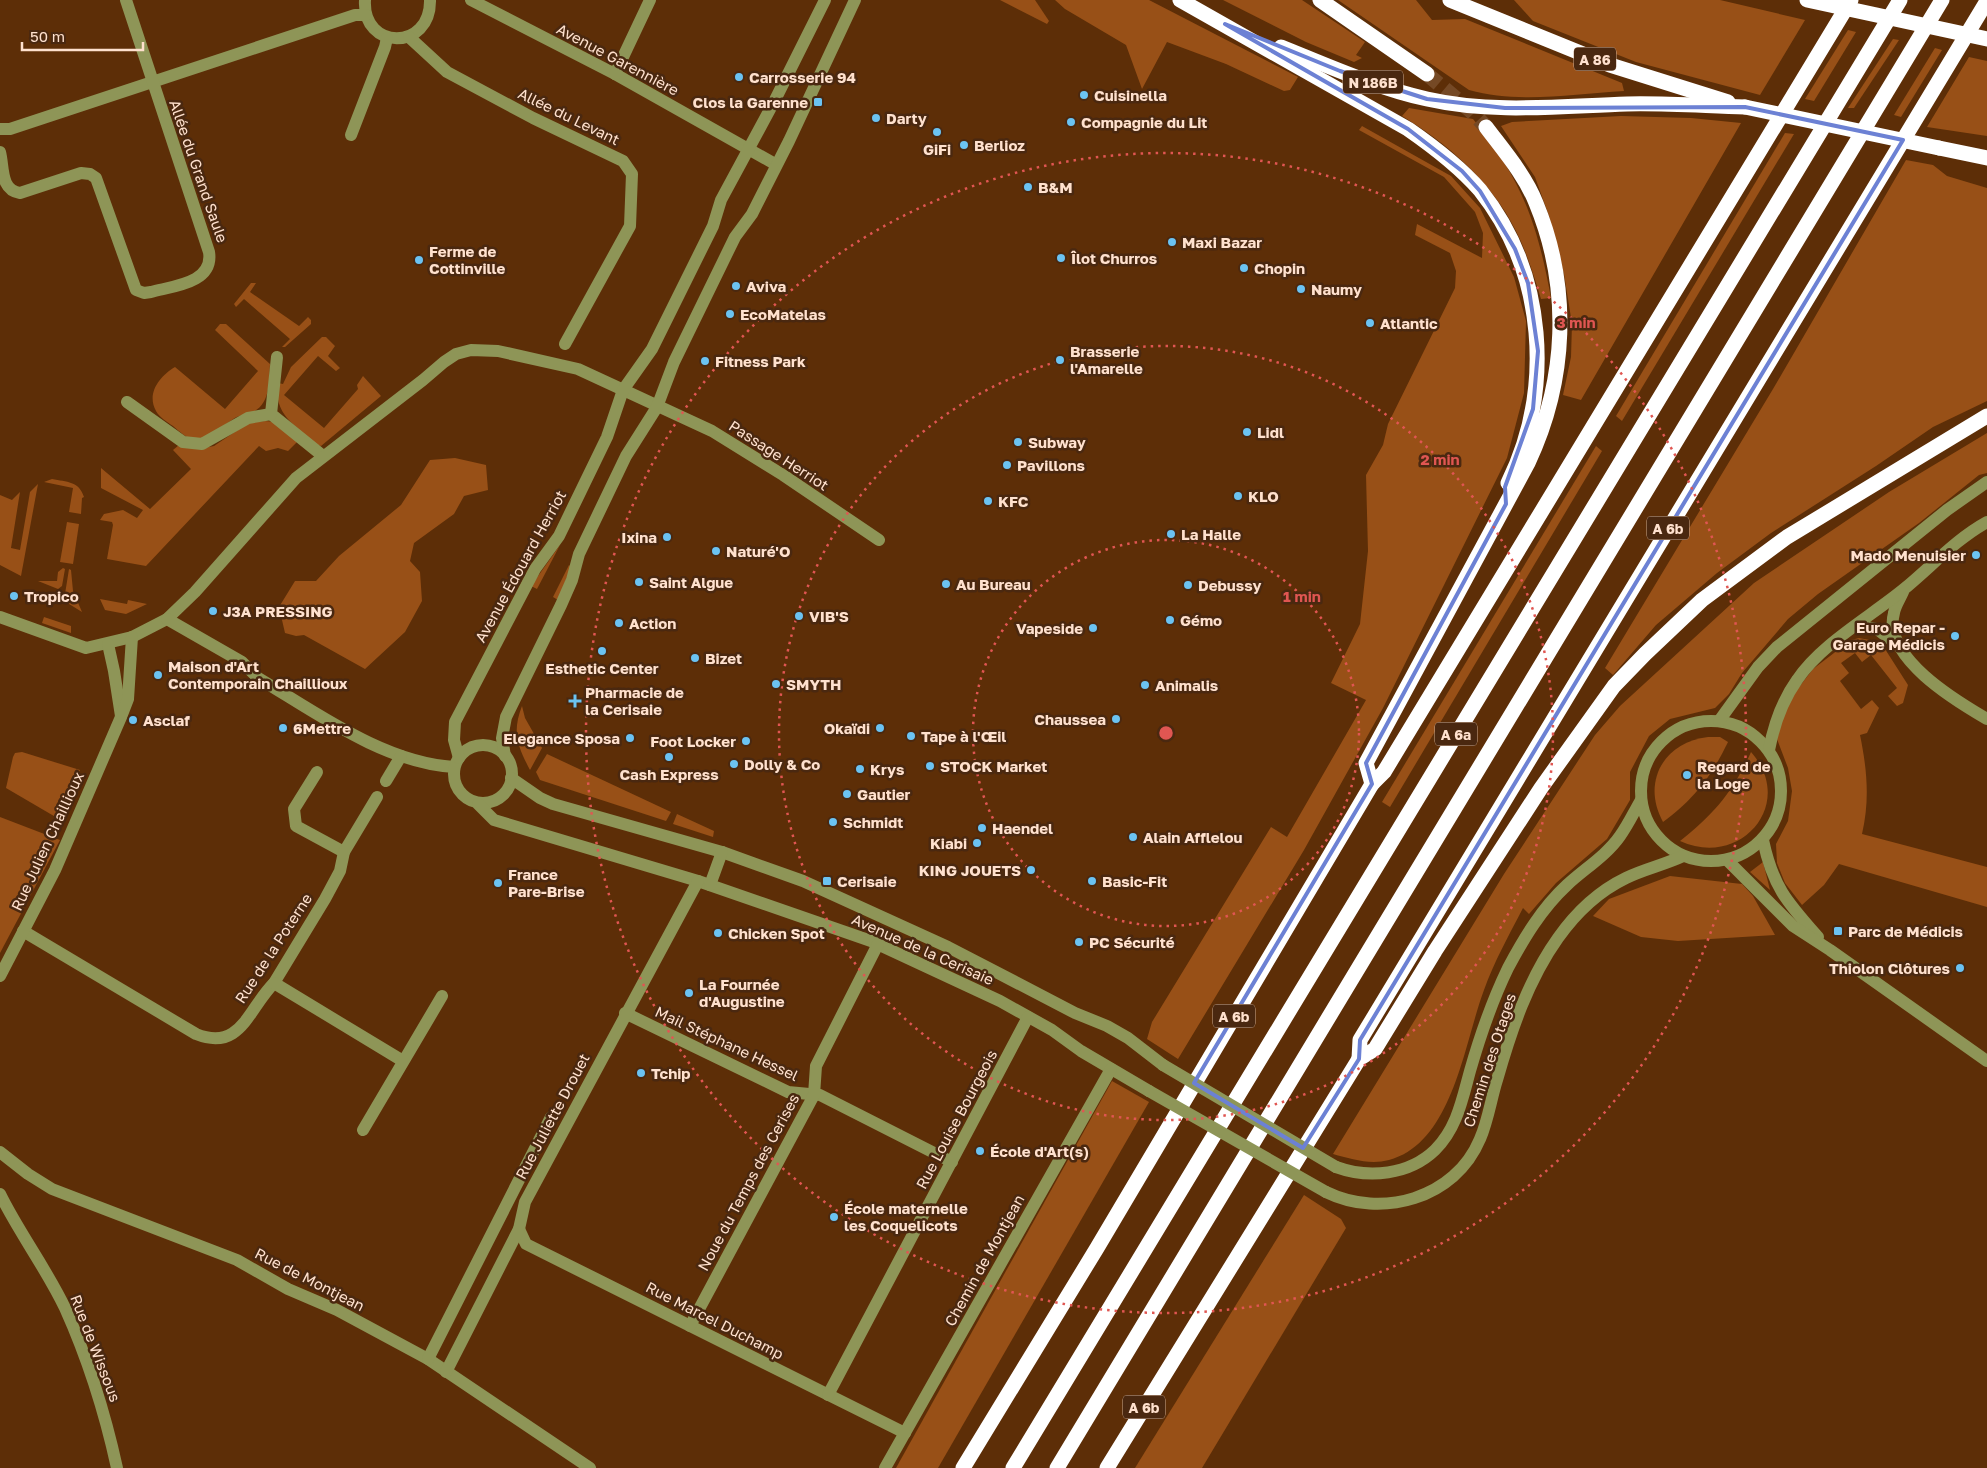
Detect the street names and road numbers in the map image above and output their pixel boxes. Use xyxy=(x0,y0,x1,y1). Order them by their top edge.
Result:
street label: Avenue Garennière xyxy=(554,19,682,99)
road number: A 86 xyxy=(1574,48,1616,70)
road number: N 186B xyxy=(1343,70,1403,94)
street label: Allée du Levant xyxy=(515,84,623,148)
street label: Allée du Grand Saule xyxy=(166,97,232,245)
street label: Passage Herriot xyxy=(726,416,832,494)
street label: Avenue Édouard Herriot xyxy=(471,487,569,645)
road number: A 6b xyxy=(1647,516,1689,540)
road number: A 6a xyxy=(1435,722,1477,746)
street label: Rue Julien Chaillioux xyxy=(7,769,87,913)
street label: Rue de la Poterne xyxy=(231,889,315,1006)
street label: Avenue de la Cerisaie xyxy=(849,910,997,989)
street label: Chemin des Otages xyxy=(1459,991,1519,1129)
street label: Mail Stéphane Hessel xyxy=(652,1002,802,1084)
road number: A 6b xyxy=(1213,1004,1255,1028)
street label: Rue Louise Bourgeois xyxy=(912,1046,1000,1192)
street label: Rue Juliette Drouet xyxy=(511,1050,593,1182)
street label: Noue du Temps des Cerises xyxy=(694,1090,802,1274)
street label: Chemin de Montjean xyxy=(940,1191,1028,1329)
street label: Rue de Montjean xyxy=(252,1244,368,1314)
street label: Rue Marcel Duchamp xyxy=(643,1278,787,1362)
street label: Rue de Wissous xyxy=(67,1292,125,1404)
road number: A 6b xyxy=(1123,1395,1165,1418)

